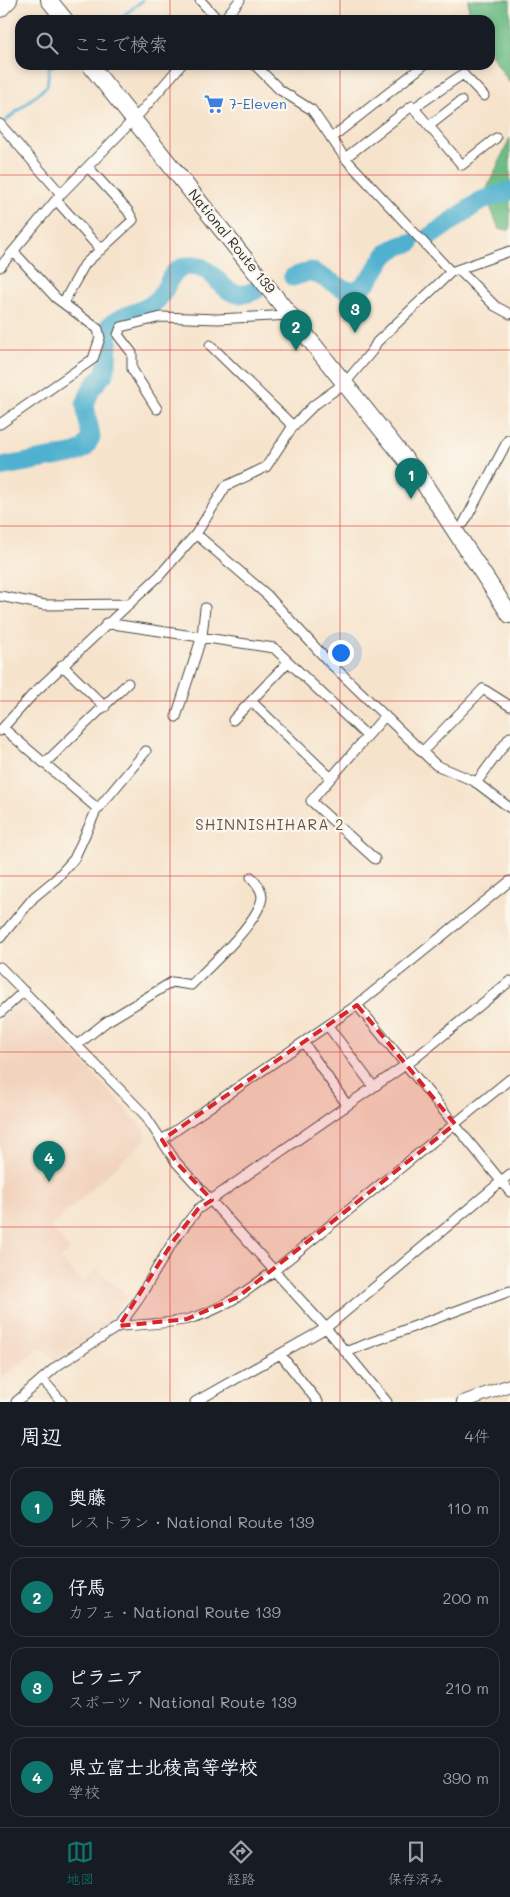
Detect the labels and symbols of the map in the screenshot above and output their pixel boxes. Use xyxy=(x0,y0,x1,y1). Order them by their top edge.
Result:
supermarket icon: 7-Eleven xyxy=(203,93,225,115)
place label: 7-Eleven xyxy=(229,94,287,113)
street label: National Route 139 xyxy=(184,184,280,297)
pin: 3 xyxy=(339,292,371,333)
pin: 2 xyxy=(280,310,312,351)
pin: 1 xyxy=(395,458,427,499)
your location xyxy=(328,640,354,666)
district label: SHINNISHIHARA 2 xyxy=(195,814,345,834)
pin: 4 xyxy=(33,1141,65,1182)

